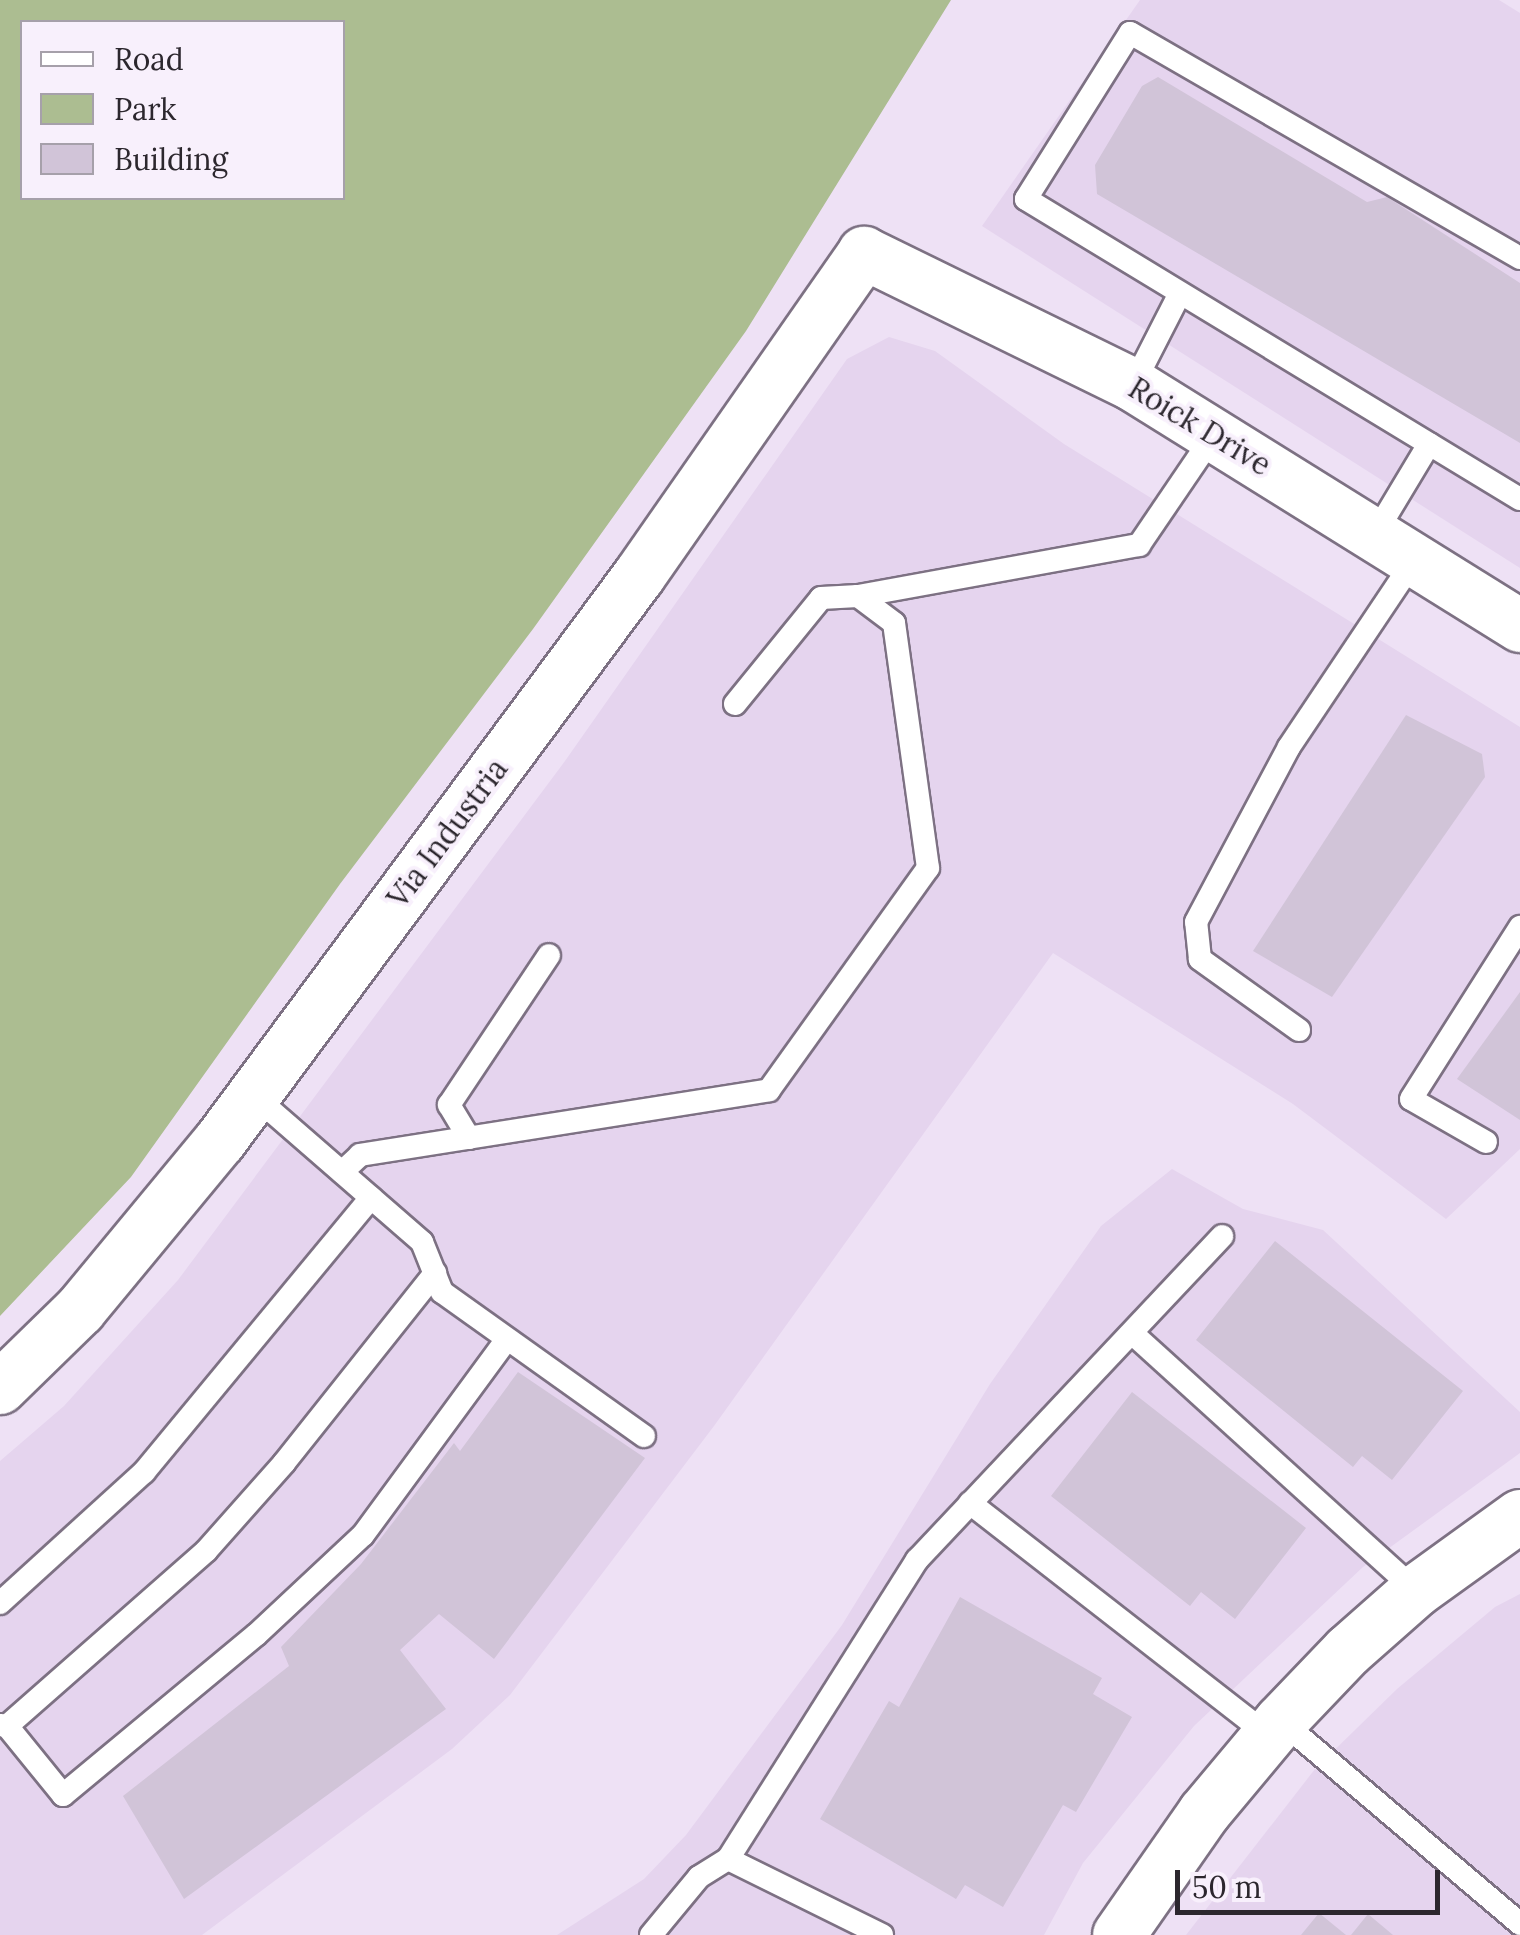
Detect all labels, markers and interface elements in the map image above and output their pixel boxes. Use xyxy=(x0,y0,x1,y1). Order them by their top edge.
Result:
legend xyxy=(20,20,345,200)
text: Road xyxy=(114,40,184,78)
text: Park xyxy=(114,90,176,128)
text: Building xyxy=(114,140,228,178)
street label: Roick Drive xyxy=(1122,369,1278,483)
street label: Via Industria xyxy=(379,751,515,915)
scale bar xyxy=(1180,1850,1445,1912)
text: 50 m xyxy=(1192,1868,1262,1906)

